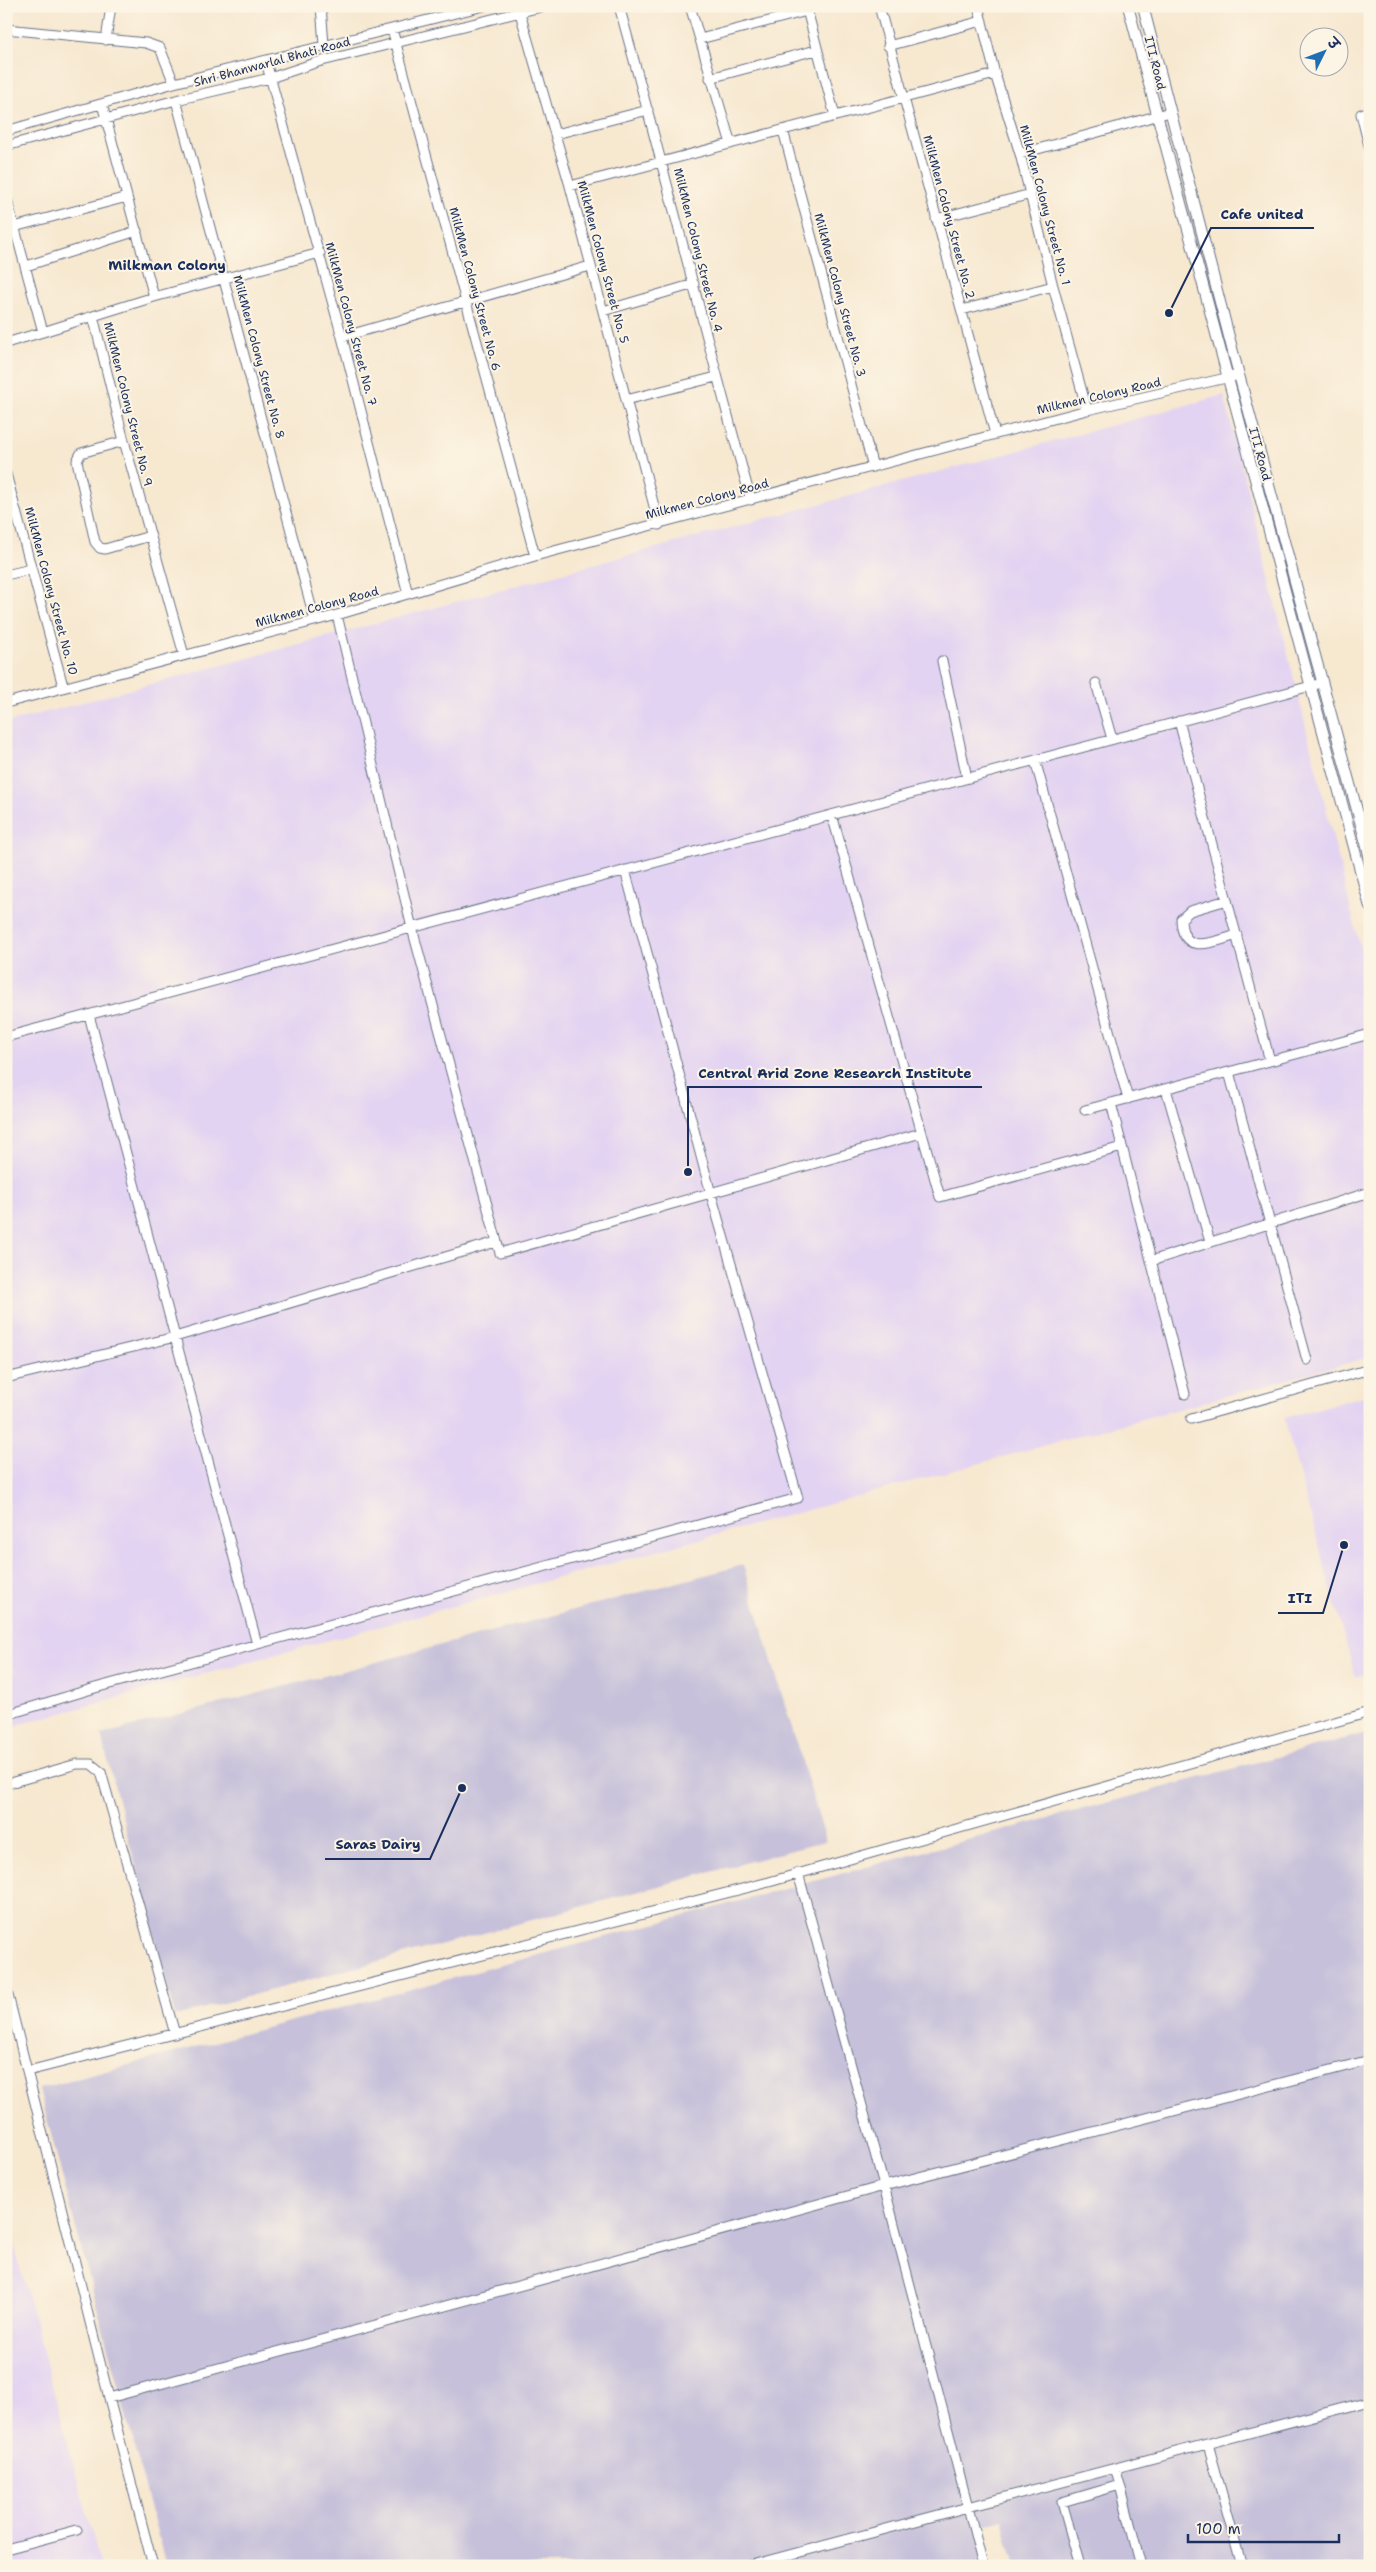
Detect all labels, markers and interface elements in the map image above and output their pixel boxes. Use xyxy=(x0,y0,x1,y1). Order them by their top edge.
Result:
north arrow xyxy=(1298,28,1348,78)
text: उ xyxy=(1323,32,1345,54)
street label: Shri Bhanwarlal Bhati Road xyxy=(192,33,352,91)
street label: ITI Road xyxy=(1141,34,1169,92)
street label: MilkMen Colony Street No. 1 xyxy=(1016,123,1074,287)
street label: MilkMen Colony Street No. 2 xyxy=(919,133,979,301)
street label: MilkMen Colony Street No. 4 xyxy=(670,166,726,334)
street label: MilkMen Colony Street No. 5 xyxy=(574,179,632,345)
callout: Cafe united xyxy=(1211,199,1314,228)
street label: MilkMen Colony Street No. 6 xyxy=(445,205,505,373)
text: Cafe united xyxy=(1220,205,1304,223)
street label: MilkMen Colony Street No. 3 xyxy=(810,211,870,379)
street label: MilkMen Colony Street No. 7 xyxy=(321,240,381,408)
district label: Milkman Colony xyxy=(108,256,226,274)
street label: MilkMen Colony Street No. 8 xyxy=(229,273,289,441)
street label: MilkMen Colony Street No. 9 xyxy=(100,320,156,488)
street label: Milkmen Colony Road xyxy=(1035,374,1163,418)
street label: ITI Road xyxy=(1245,425,1275,483)
street label: Milkmen Colony Road xyxy=(644,475,771,523)
street label: MilkMen Colony Street No. 10 xyxy=(21,505,81,677)
street label: Milkmen Colony Road xyxy=(254,583,381,631)
callout: Central Arid Zone Research Institute xyxy=(688,1058,982,1087)
text: Central Arid Zone Research Institute xyxy=(698,1064,972,1082)
callout: ITI xyxy=(1278,1584,1323,1613)
text: ITI xyxy=(1288,1589,1312,1607)
callout: Saras Dairy xyxy=(325,1830,430,1859)
text: Saras Dairy xyxy=(335,1835,421,1853)
scale bar xyxy=(1188,2512,1340,2544)
text: 100 m xyxy=(1196,2519,1241,2539)

